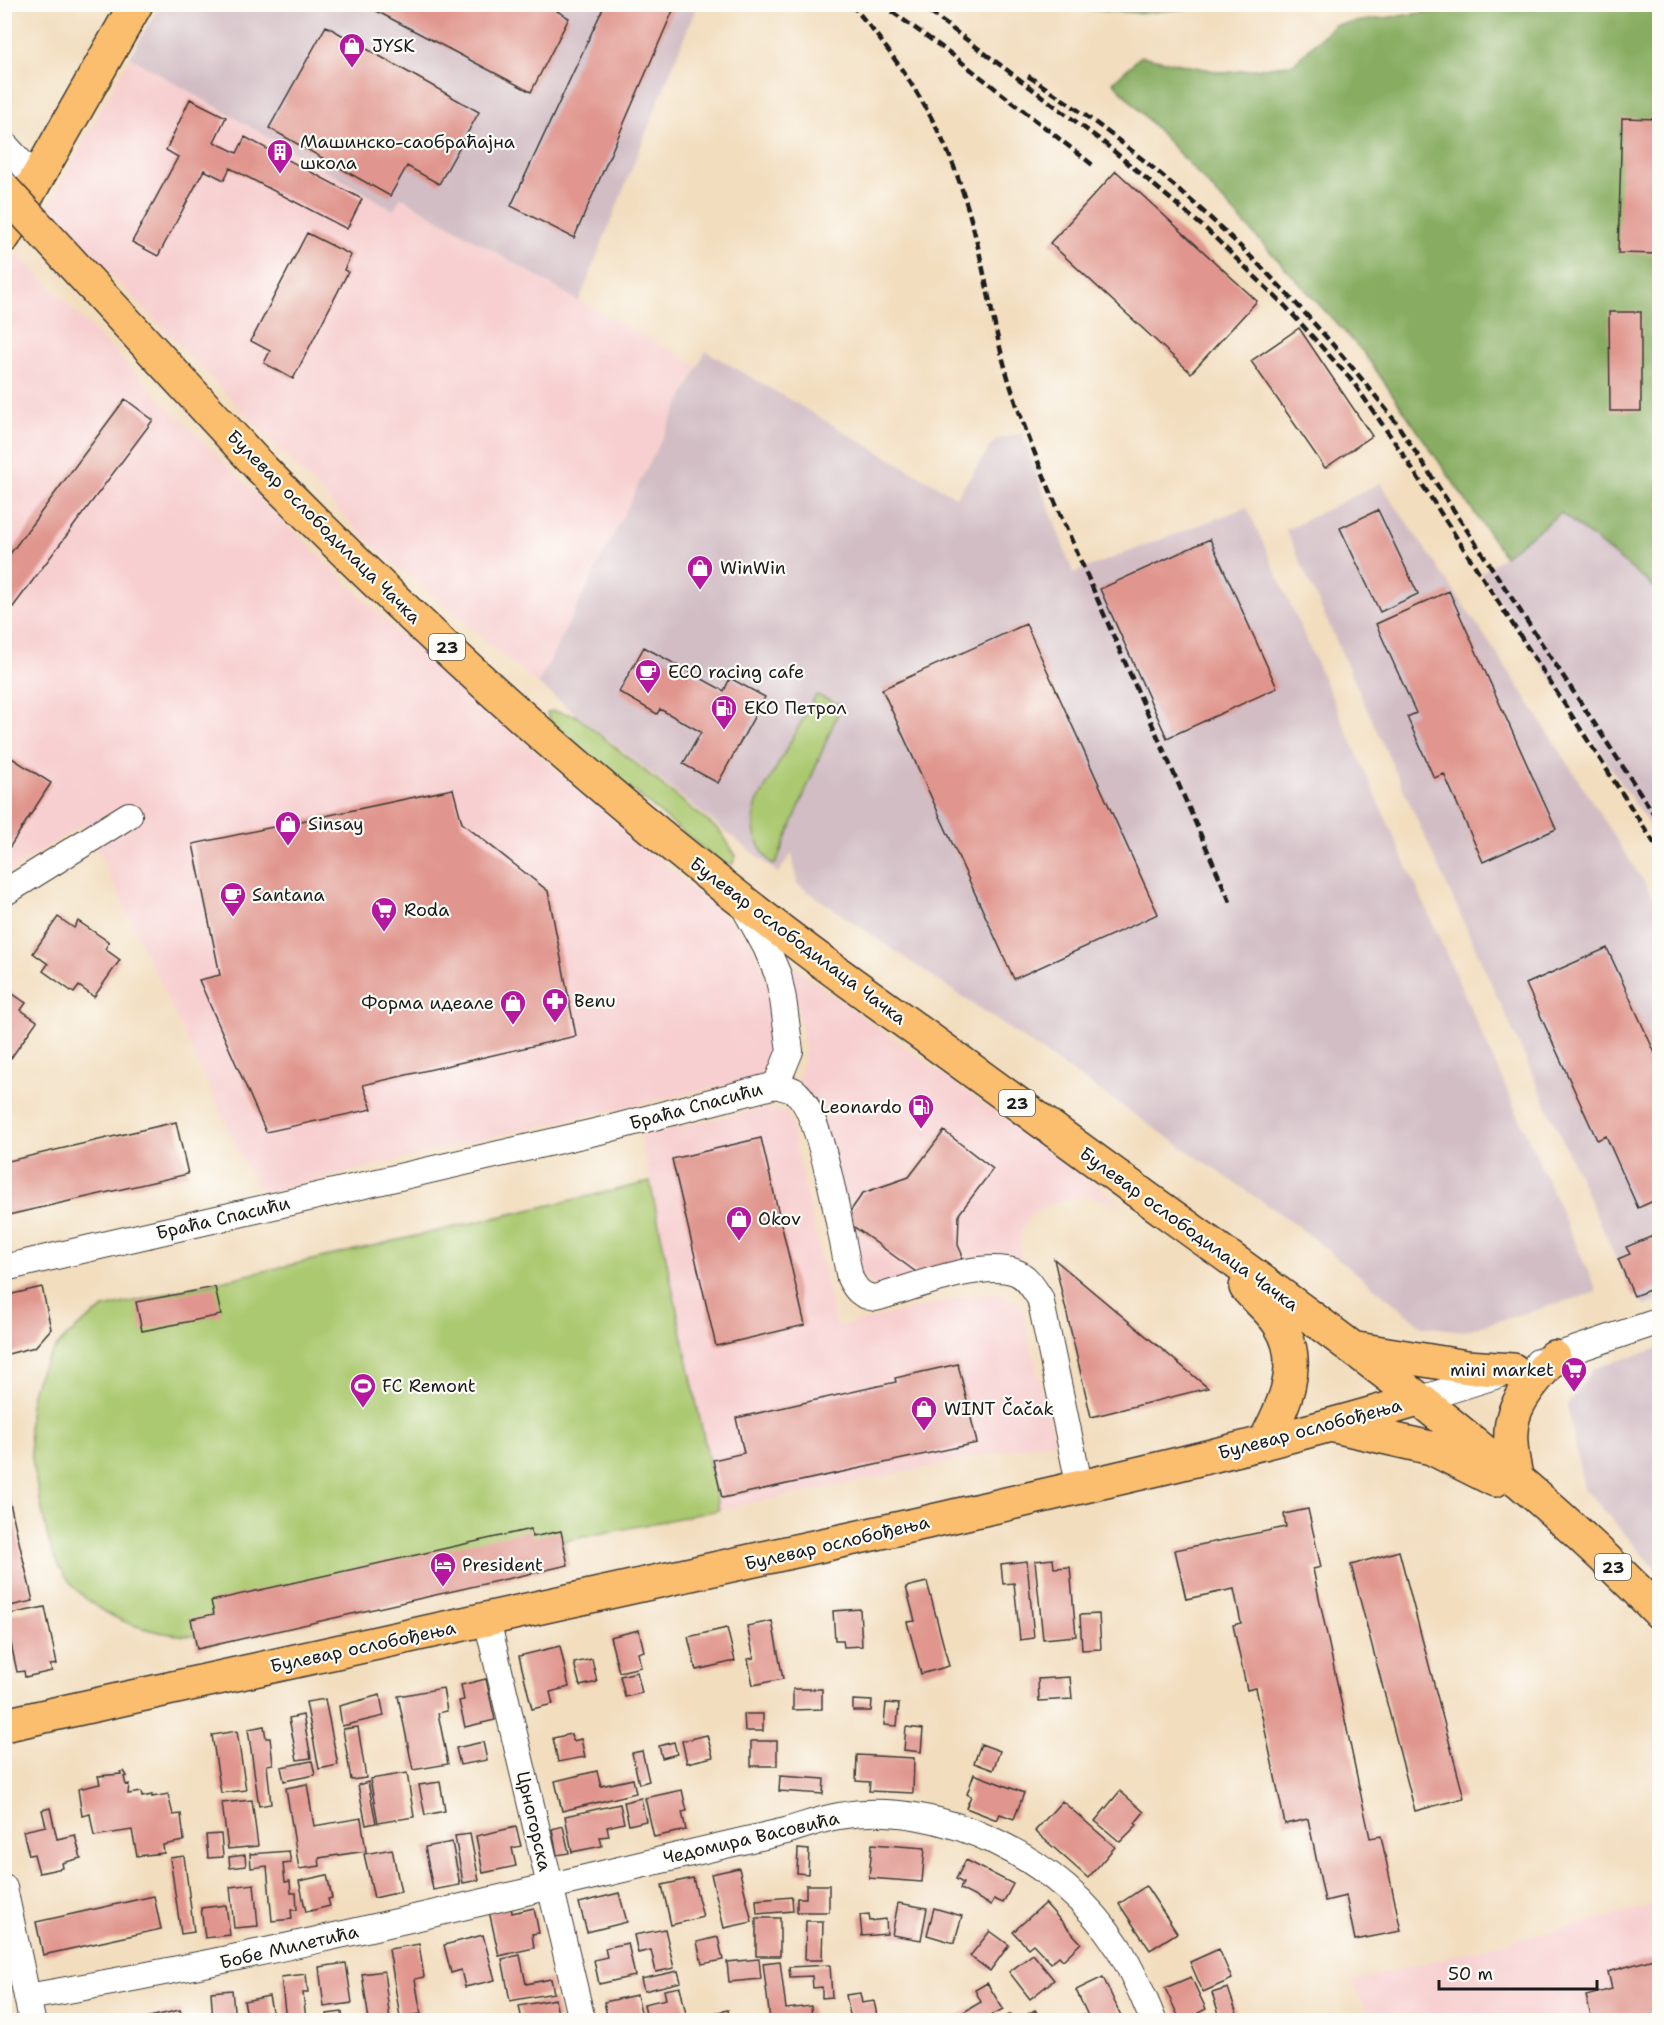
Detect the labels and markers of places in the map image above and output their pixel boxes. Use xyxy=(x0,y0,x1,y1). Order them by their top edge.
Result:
shop icon: JYSK xyxy=(337,31,367,69)
place label: JYSK xyxy=(372,34,415,58)
place label: Машинско-саобраћајна школа xyxy=(300,130,515,175)
building icon: Машинско-саобраћајна школа xyxy=(265,137,295,175)
shop icon: WinWin xyxy=(685,553,715,591)
place label: WinWin xyxy=(720,556,786,580)
cafe icon: ECO racing cafe xyxy=(633,657,663,695)
place label: ECO racing cafe xyxy=(668,660,804,684)
fuel station icon: ЕКО Петрол xyxy=(709,693,739,731)
place label: ЕКО Петрол xyxy=(744,696,847,720)
shop icon: Sinsay xyxy=(273,809,303,847)
place label: Sinsay xyxy=(308,812,364,836)
cafe icon: Santana xyxy=(218,880,248,918)
place label: Santana xyxy=(252,883,325,907)
supermarket icon: Roda xyxy=(369,895,399,933)
place label: Roda xyxy=(404,898,449,922)
pharmacy icon: Benu xyxy=(540,986,570,1024)
shop icon: Форма идеале xyxy=(498,988,528,1026)
place label: Benu xyxy=(574,989,616,1013)
place label: Форма идеале xyxy=(361,991,494,1015)
fuel station icon: Leonardo xyxy=(906,1092,936,1130)
place label: Leonardo xyxy=(820,1095,902,1119)
shop icon: Okov xyxy=(724,1204,754,1242)
place label: Okov xyxy=(758,1207,801,1231)
supermarket icon: mini market xyxy=(1559,1355,1589,1393)
place label: mini market xyxy=(1450,1358,1554,1382)
sports icon: FC Remont xyxy=(348,1371,378,1409)
place label: FC Remont xyxy=(382,1374,476,1398)
shop icon: WINT Čačak xyxy=(909,1394,939,1432)
place label: WINT Čačak xyxy=(944,1397,1054,1421)
hotel icon: President xyxy=(428,1550,458,1588)
place label: President xyxy=(462,1553,543,1577)

